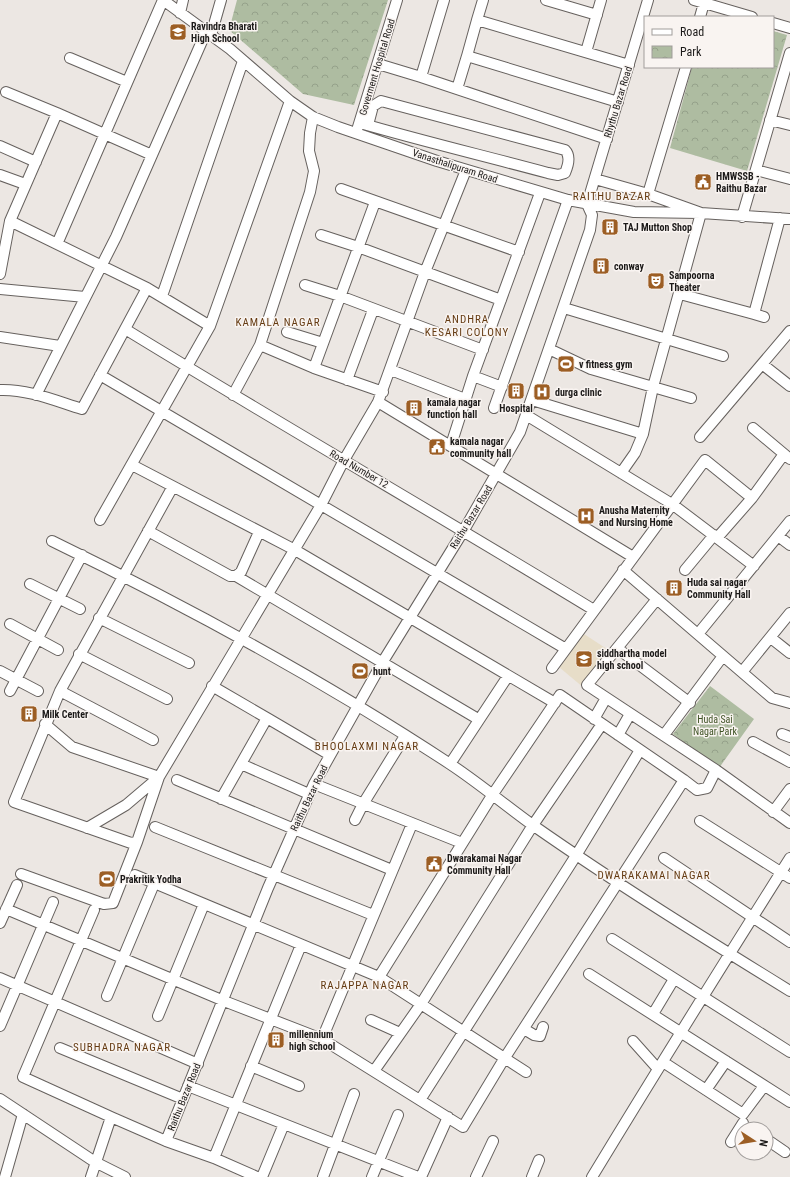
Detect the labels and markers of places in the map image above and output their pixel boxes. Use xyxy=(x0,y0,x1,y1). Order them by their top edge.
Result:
place label: Ravindra Bharati High School xyxy=(191,21,257,44)
school or university icon: Ravindra Bharati High School xyxy=(168,22,188,42)
place label: HMWSSB - Raithu Bazar xyxy=(716,171,768,194)
public building icon: HMWSSB - Raithu Bazar xyxy=(693,172,713,192)
building icon: TAJ Mutton Shop xyxy=(600,217,620,237)
place label: TAJ Mutton Shop xyxy=(623,222,692,233)
building icon: conway xyxy=(591,256,611,276)
place label: conway xyxy=(614,261,644,272)
place label: Sampoorna Theater xyxy=(669,270,715,293)
theatre icon: Sampoorna Theater xyxy=(646,271,666,291)
sports icon: v fitness gym xyxy=(556,354,576,374)
place label: v fitness gym xyxy=(579,359,632,370)
building icon: Hospital xyxy=(506,381,526,401)
hospital icon: durga clinic xyxy=(532,382,552,402)
place label: durga clinic xyxy=(555,387,602,398)
place label: kamala nagar function hall xyxy=(427,397,482,420)
building icon: kamala nagar function hall xyxy=(404,398,424,418)
place label: Hospital xyxy=(499,403,533,414)
place label: kamala nagar community hall xyxy=(450,436,511,459)
public building icon: kamala nagar community hall xyxy=(427,437,447,457)
place label: Anusha Maternity and Nursing Home xyxy=(599,505,673,528)
hospital icon: Anusha Maternity and Nursing Home xyxy=(576,506,596,526)
place label: Huda sai nagar Community Hall xyxy=(687,577,751,600)
building icon: Huda sai nagar Community Hall xyxy=(664,578,684,598)
place label: siddhartha model high school xyxy=(597,648,667,671)
school or university icon: siddhartha model high school xyxy=(574,649,594,669)
sports icon: hunt xyxy=(350,661,370,681)
place label: hunt xyxy=(373,666,391,677)
building icon: Milk Center xyxy=(19,704,39,724)
place label: Milk Center xyxy=(42,709,89,720)
place label: Dwarakamai Nagar Community Hall xyxy=(447,853,523,876)
public building icon: Dwarakamai Nagar Community Hall xyxy=(424,854,444,874)
sports icon: Prakritik Yodha xyxy=(97,869,117,889)
place label: Prakritik Yodha xyxy=(120,874,182,885)
place label: millennium high school xyxy=(289,1029,335,1052)
building icon: millennium high school xyxy=(266,1030,286,1050)

